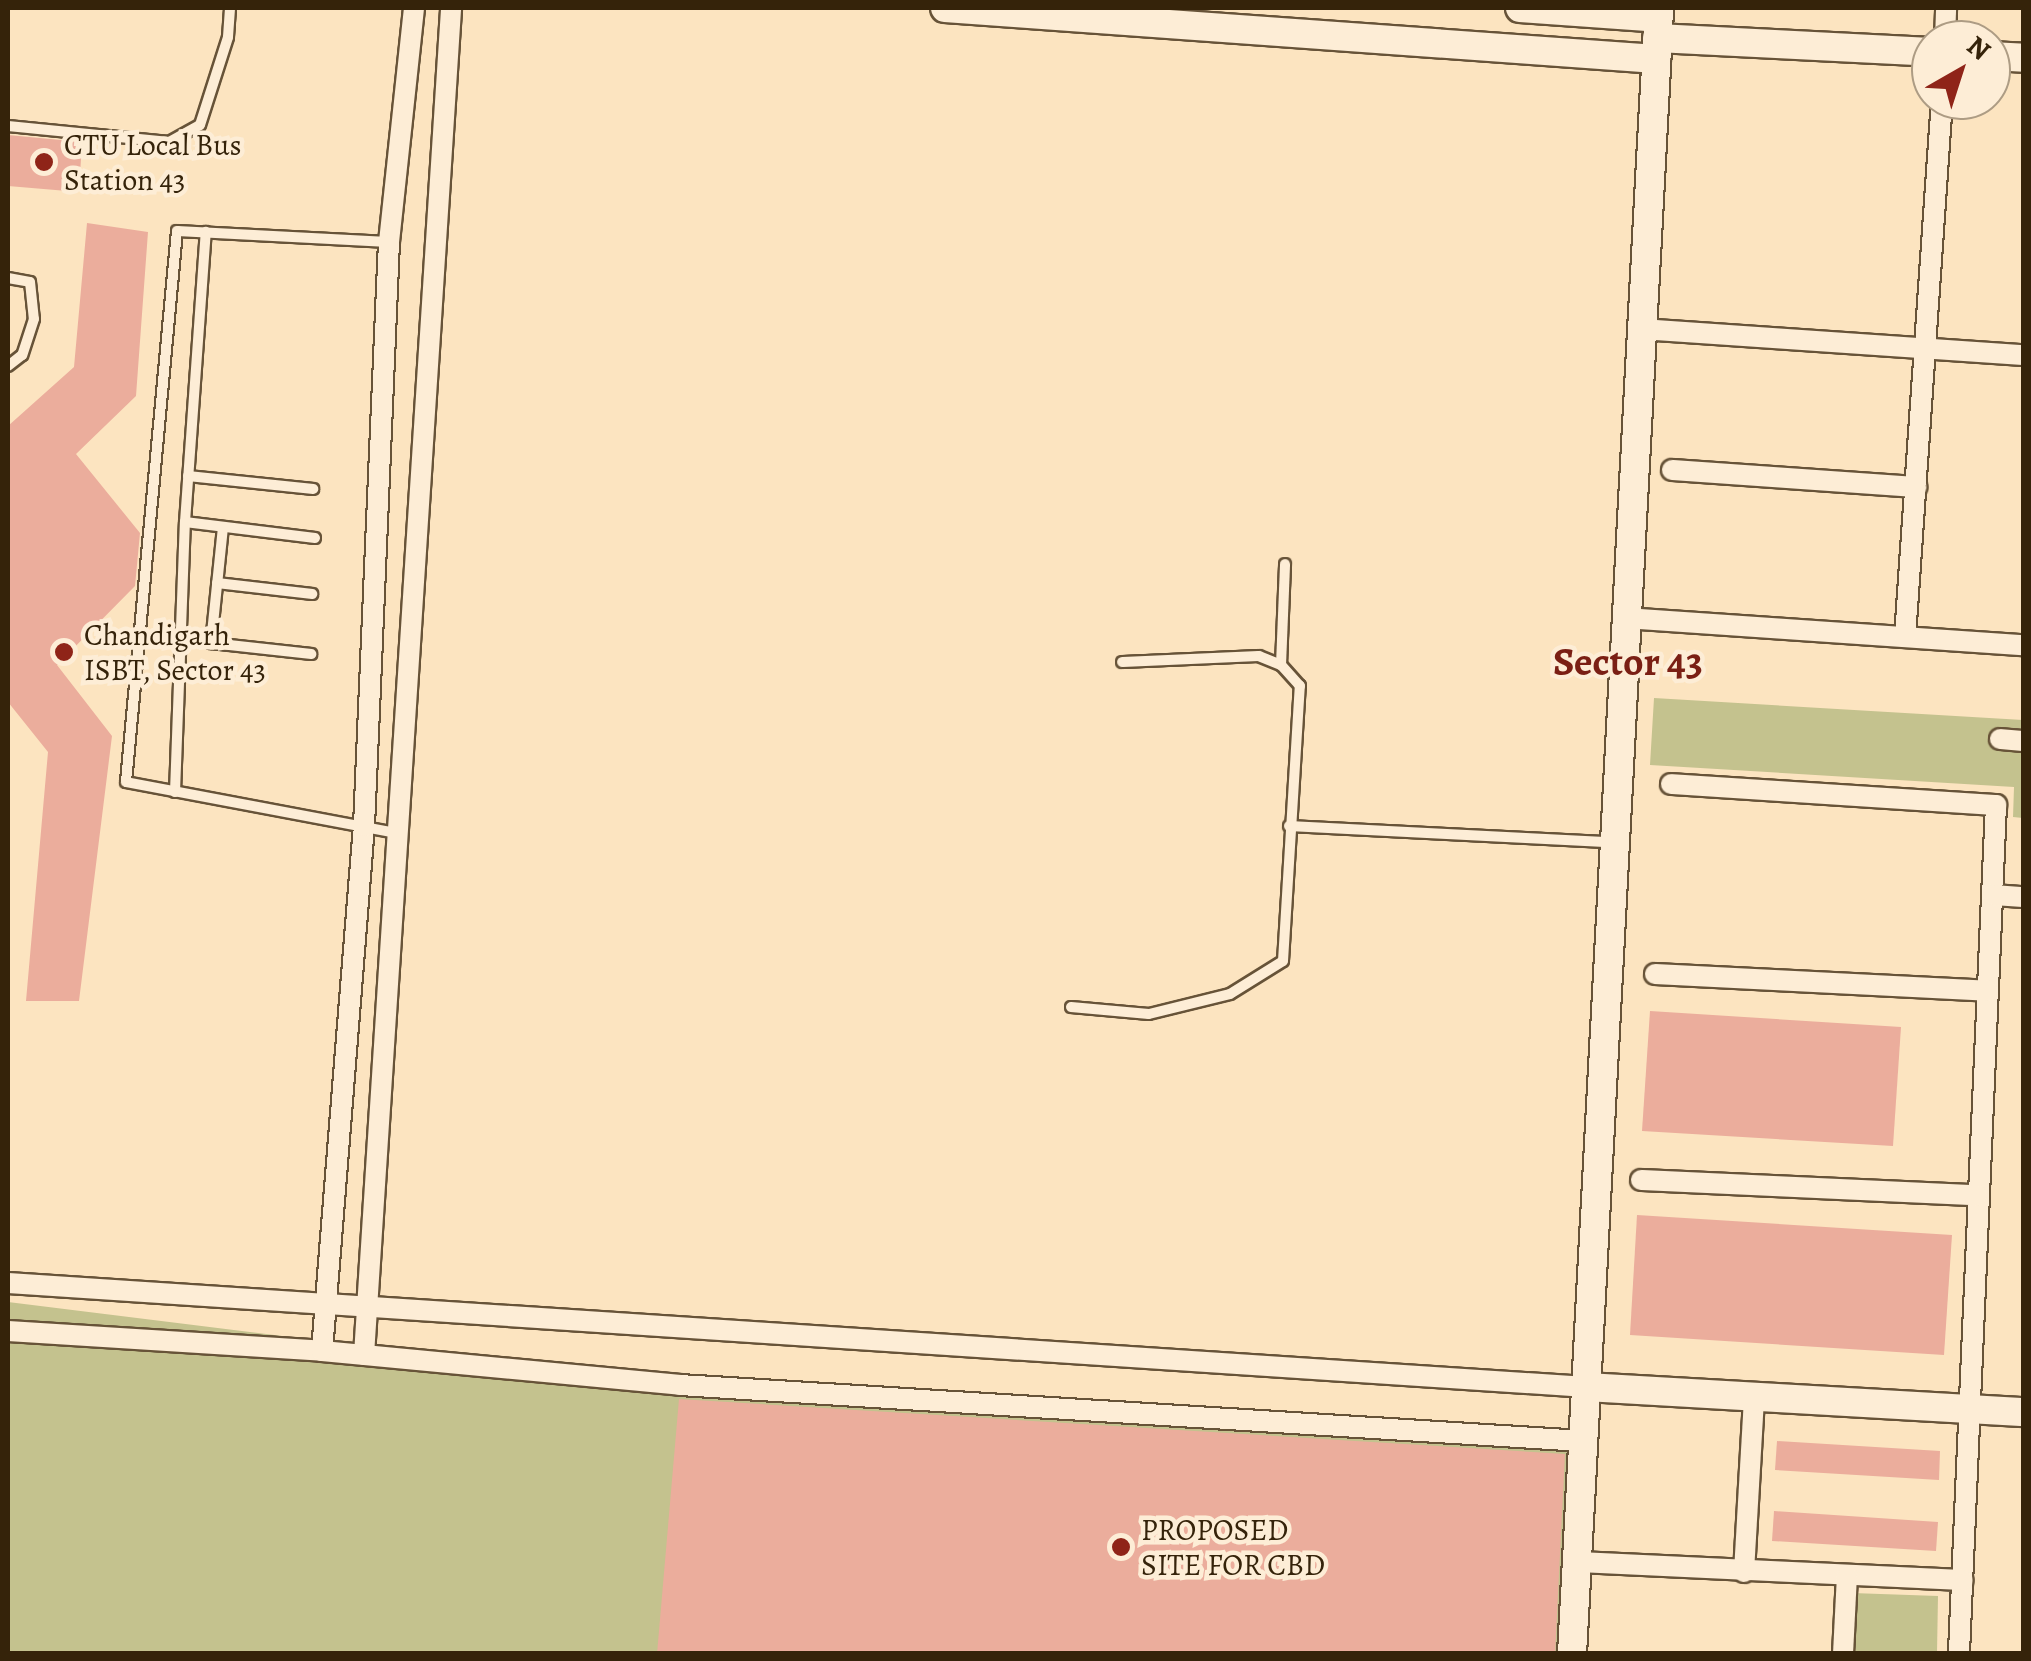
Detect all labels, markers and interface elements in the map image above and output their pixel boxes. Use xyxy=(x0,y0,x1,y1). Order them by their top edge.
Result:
north arrow xyxy=(1911,20,2011,120)
text: N xyxy=(1959,27,1998,69)
place label: CTU Local Bus Station 43 xyxy=(64,127,242,198)
marker: CTU Local Bus Station 43 xyxy=(33,151,55,173)
place label: Chandigarh ISBT, Sector 43 xyxy=(84,617,267,688)
district label: Sector 43 xyxy=(1553,638,1703,686)
marker: Chandigarh ISBT, Sector 43 xyxy=(53,641,75,663)
place label: PROPOSED SITE FOR CBD xyxy=(1141,1512,1325,1582)
marker: PROPOSED SITE FOR CBD xyxy=(1110,1536,1132,1558)

